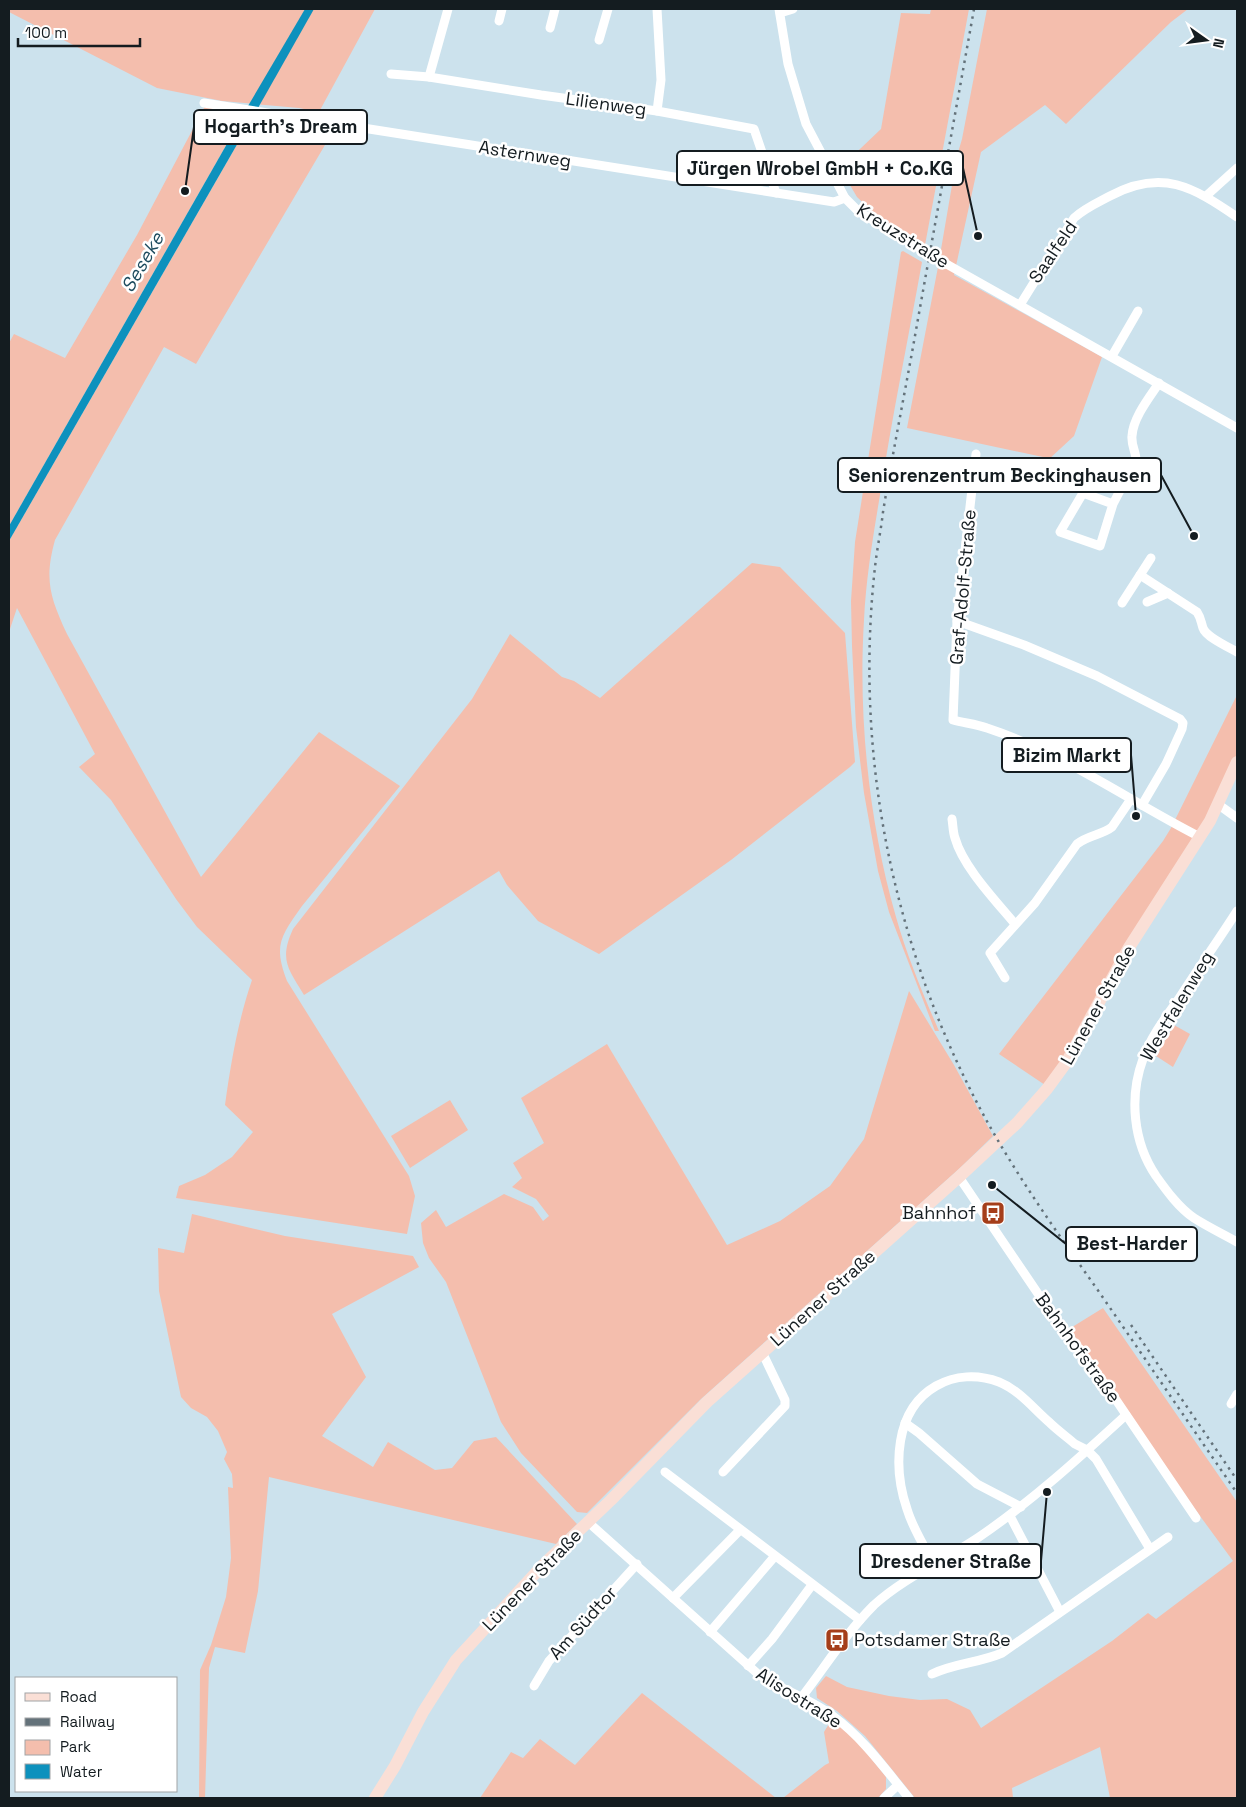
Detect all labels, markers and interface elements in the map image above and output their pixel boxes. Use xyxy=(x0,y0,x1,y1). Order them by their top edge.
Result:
scale bar xyxy=(18,15,140,47)
north arrow xyxy=(1181,15,1231,65)
text: 100 m xyxy=(25,23,67,42)
text: N xyxy=(1209,36,1228,50)
street label: Lilienweg xyxy=(564,86,648,121)
callout: Hogarth's Dream xyxy=(194,110,367,144)
text: Hogarth's Dream xyxy=(205,114,357,139)
street label: Asternweg xyxy=(477,135,573,172)
callout: Jürgen Wrobel GmbH + Co.KG xyxy=(677,151,963,185)
text: Jürgen Wrobel GmbH + Co.KG xyxy=(687,156,953,181)
street label: Kreuzstraße xyxy=(853,198,954,273)
street label: Saalfeld xyxy=(1023,216,1082,287)
water label: Seseke xyxy=(115,227,170,297)
callout: Seniorenzentrum Beckinghausen xyxy=(838,458,1161,492)
text: Seniorenzentrum Beckinghausen xyxy=(849,463,1151,488)
street label: Graf-Adolf-Straße xyxy=(944,508,981,666)
callout: Bizim Markt xyxy=(1002,738,1131,772)
text: Bizim Markt xyxy=(1013,743,1121,768)
street label: Lünener Straße xyxy=(1055,941,1140,1069)
street label: Westfalenweg xyxy=(1135,947,1218,1065)
bus stop icon: Bahnhof xyxy=(980,1200,1006,1226)
place label: Bahnhof xyxy=(902,1201,976,1224)
callout: Best-Harder xyxy=(1066,1227,1197,1261)
text: Best-Harder xyxy=(1076,1231,1188,1256)
street label: Lünener Straße xyxy=(765,1244,880,1351)
street label: Bahnhofstraße xyxy=(1031,1288,1126,1407)
street label: Lünener Straße xyxy=(477,1524,586,1636)
callout: Dresdener Straße xyxy=(860,1544,1041,1578)
text: Dresdener Straße xyxy=(871,1549,1031,1574)
street label: Am Südtor xyxy=(544,1581,622,1664)
bus stop icon: Potsdamer Straße xyxy=(824,1627,850,1653)
place label: Potsdamer Straße xyxy=(854,1628,1011,1651)
street label: Alisostraße xyxy=(752,1662,847,1733)
legend xyxy=(15,1677,178,1792)
text: Road xyxy=(60,1687,97,1706)
text: Railway xyxy=(60,1712,115,1731)
text: Park xyxy=(60,1737,91,1756)
text: Water xyxy=(60,1762,103,1781)

